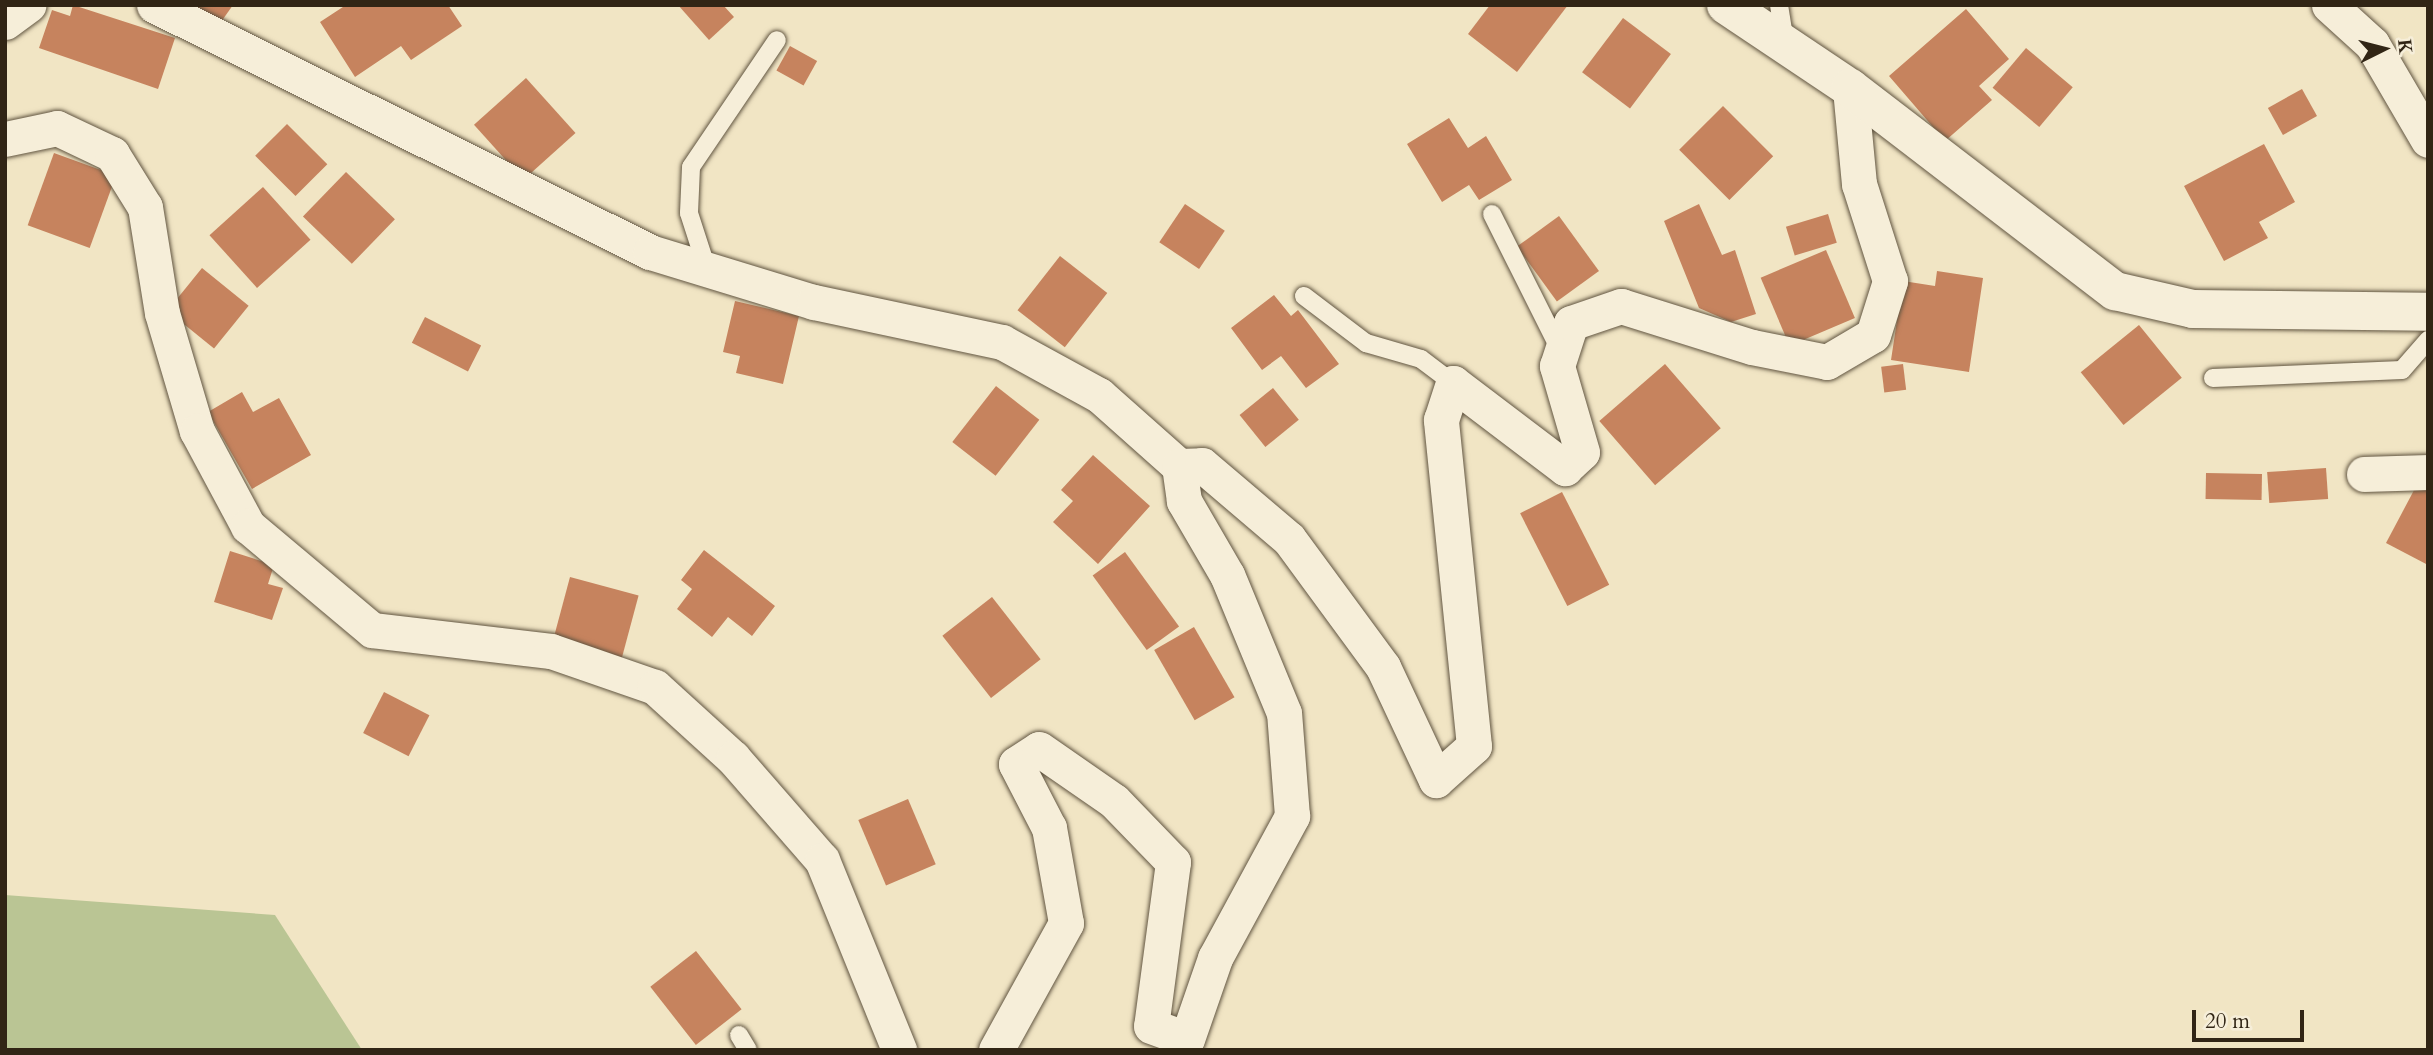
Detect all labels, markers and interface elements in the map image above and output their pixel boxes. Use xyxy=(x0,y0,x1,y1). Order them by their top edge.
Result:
north arrow xyxy=(2349,14,2419,84)
text: K xyxy=(2391,38,2419,56)
scale bar xyxy=(2195,996,2307,1040)
text: 20 m xyxy=(2205,1007,2250,1036)

